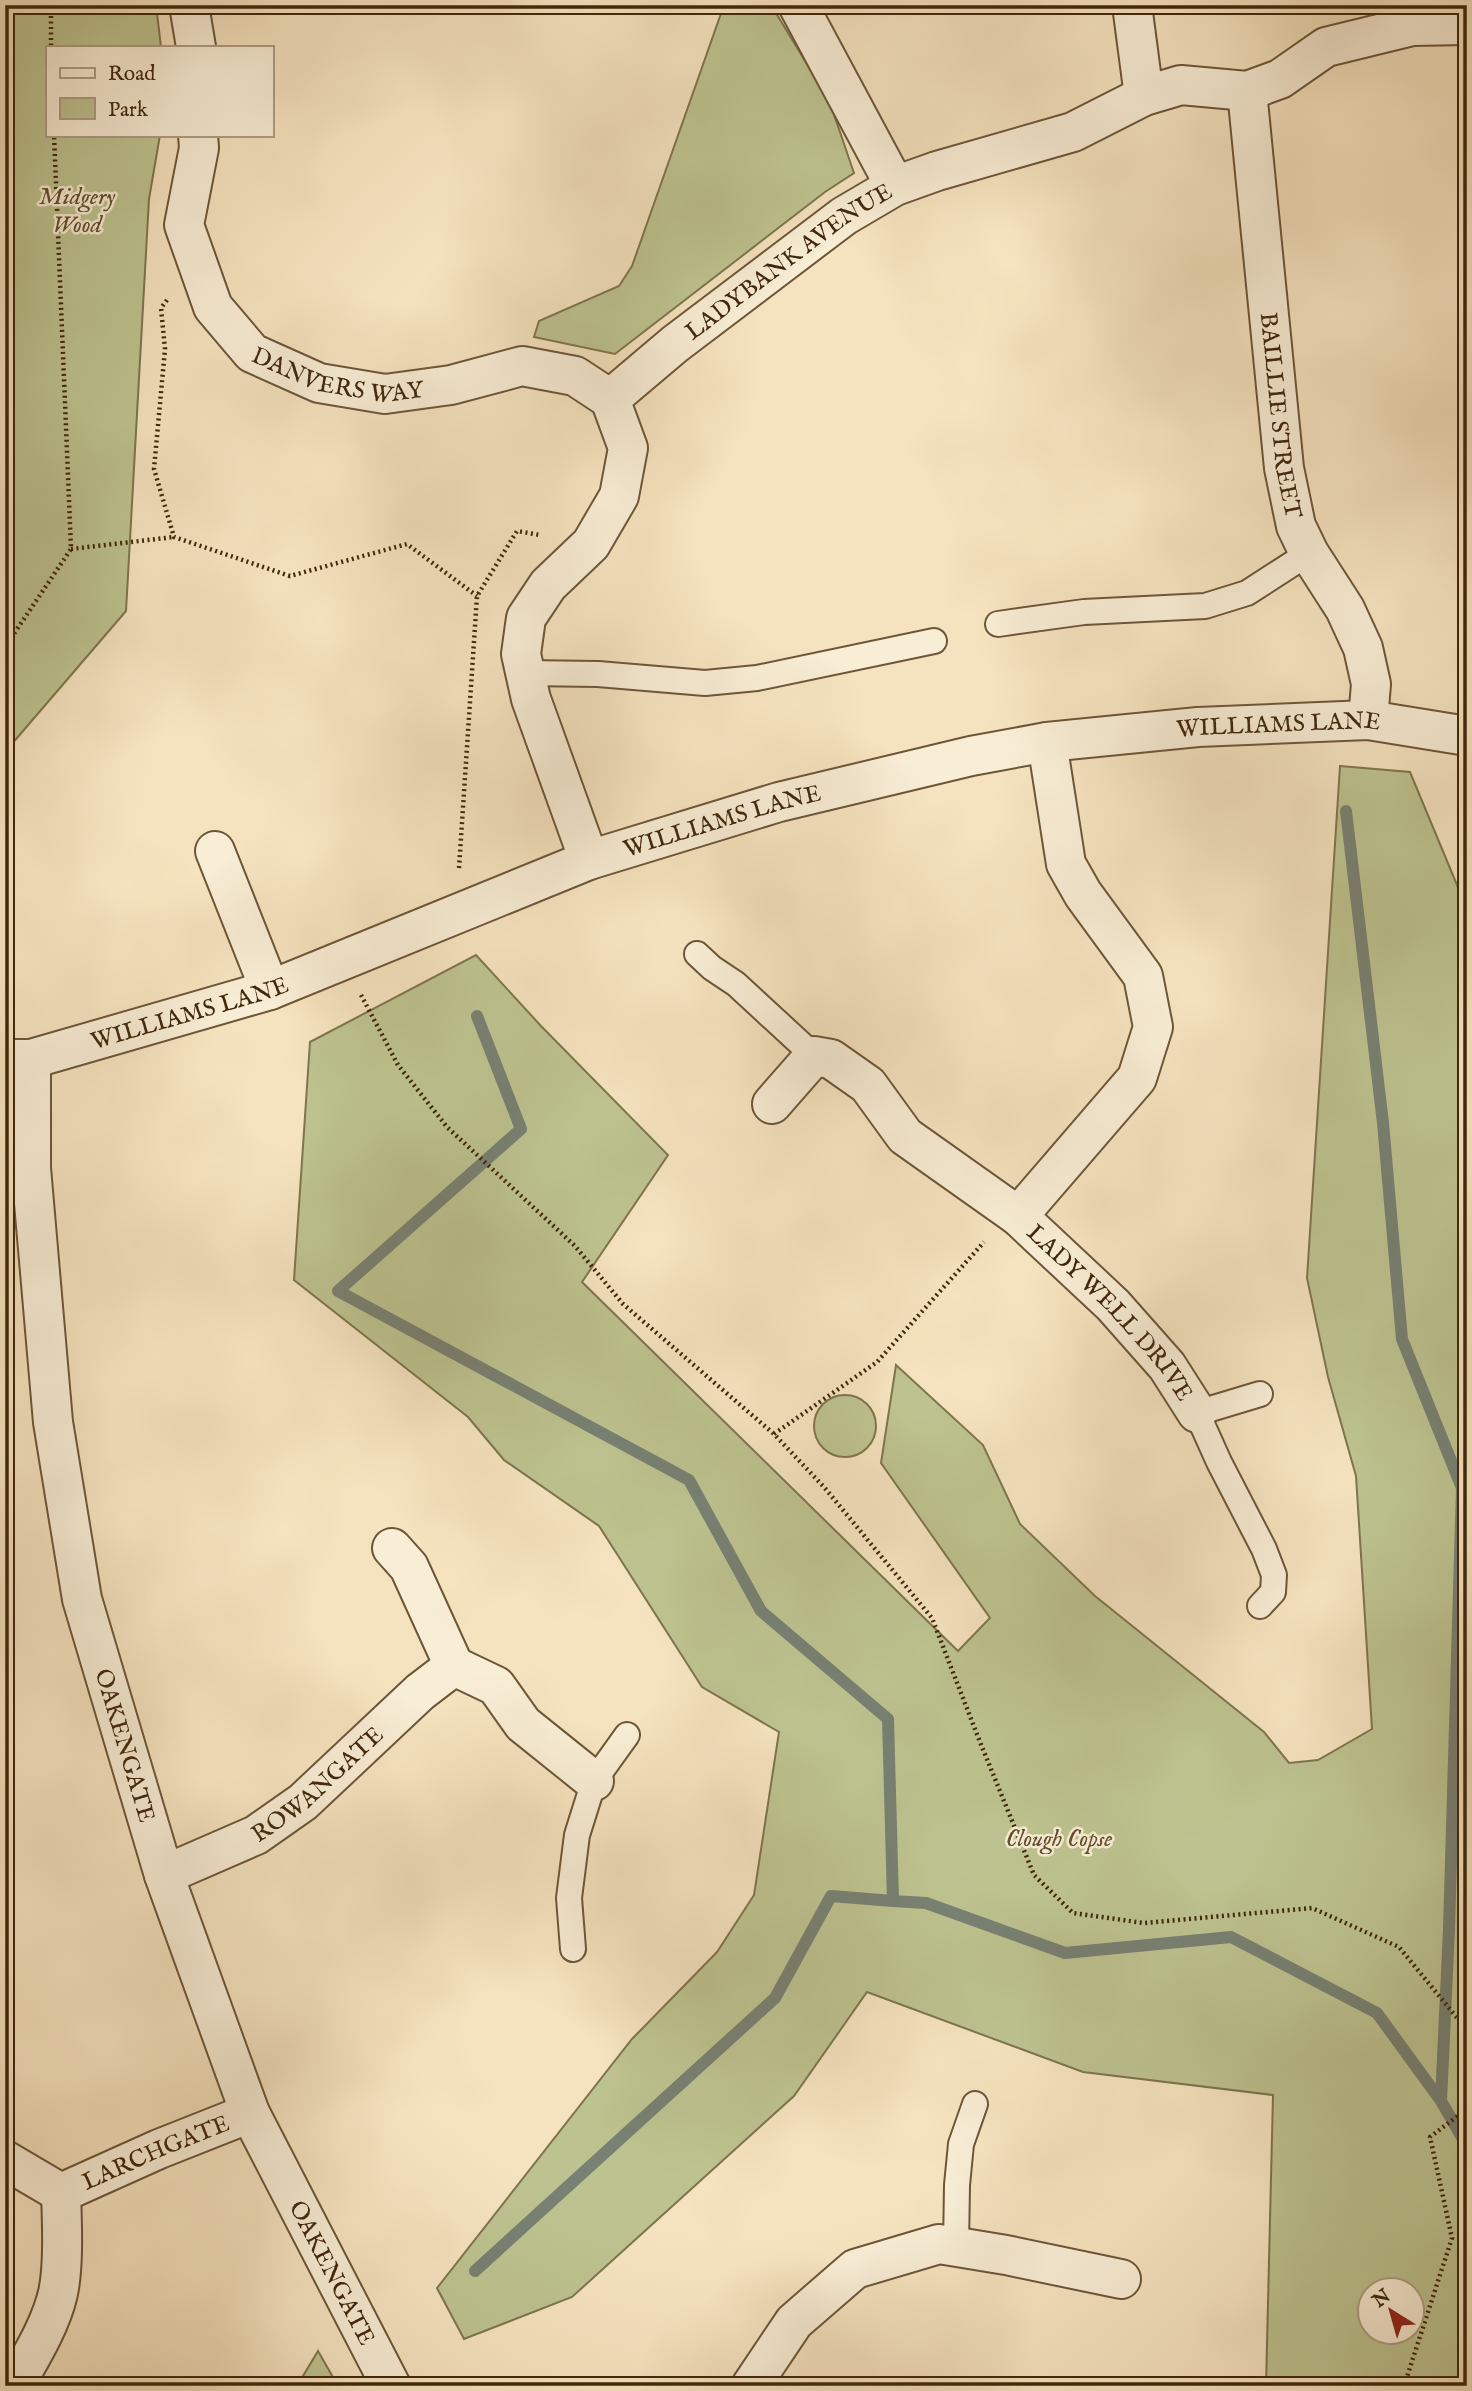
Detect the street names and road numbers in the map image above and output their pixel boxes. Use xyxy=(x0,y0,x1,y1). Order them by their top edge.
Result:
street label: LADYBANK AVENUE xyxy=(679,177,899,348)
street label: BAILLIE STREET xyxy=(1252,311,1308,522)
street label: DANVERS WAY xyxy=(246,341,427,412)
street label: WILLIAMS LANE xyxy=(1175,706,1383,746)
street label: WILLIAMS LANE xyxy=(620,778,824,866)
street label: WILLIAMS LANE xyxy=(87,970,294,1058)
street label: LADY WELL DRIVE xyxy=(1019,1218,1199,1407)
street label: OAKENGATE xyxy=(87,1665,162,1826)
street label: ROWANGATE xyxy=(246,1720,391,1850)
street label: LARCHGATE xyxy=(78,2109,234,2199)
street label: OAKENGATE xyxy=(281,2196,381,2351)

